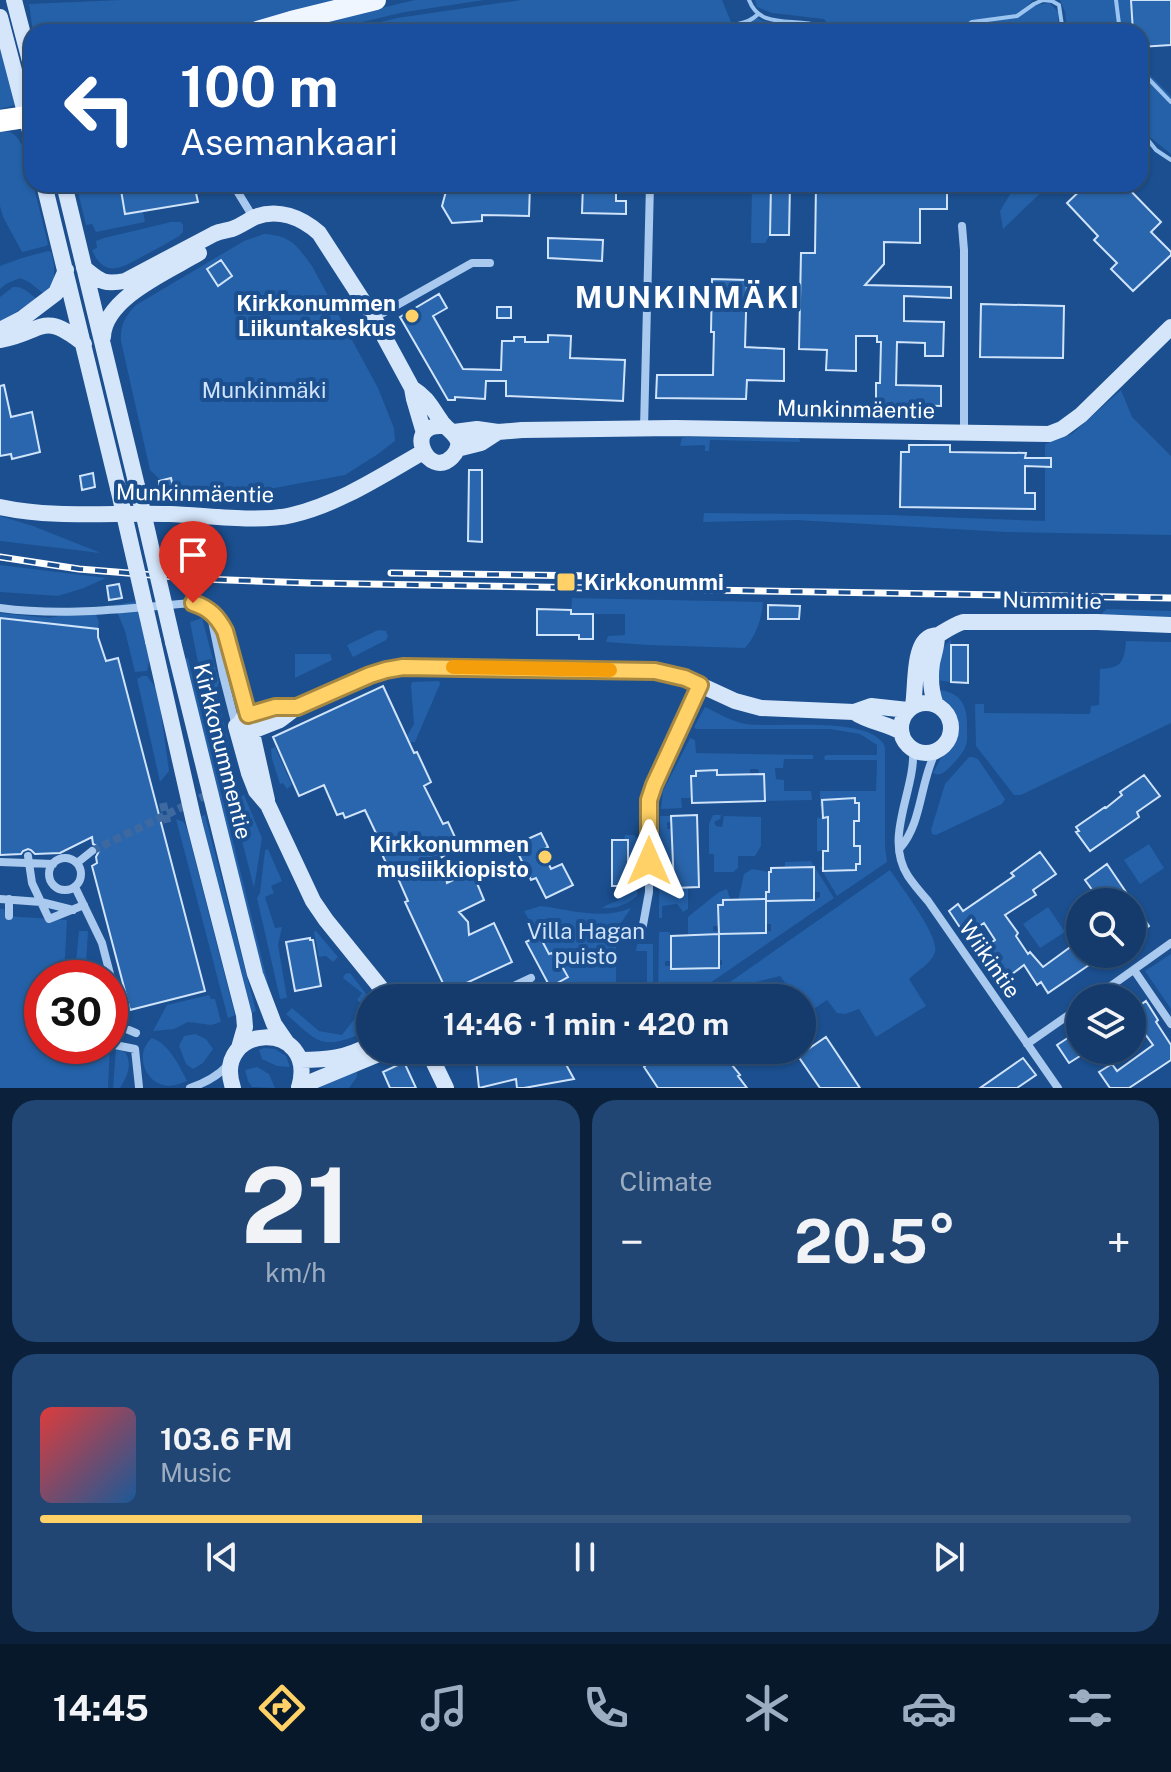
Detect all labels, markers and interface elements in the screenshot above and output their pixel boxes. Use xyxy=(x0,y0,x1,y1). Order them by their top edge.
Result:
text: 100 m xyxy=(180,54,339,120)
icon: left xyxy=(48,56,152,160)
text: Asemankaari xyxy=(180,121,398,163)
district label: MUNKINMÄKI xyxy=(575,279,801,315)
place label: Kirkkonummen Liikuntakeskus xyxy=(236,290,396,341)
marker: Kirkkonummen Liikuntakeskus xyxy=(403,307,421,325)
park label: Munkinmäki xyxy=(202,377,326,403)
street label: Munkinmäentie xyxy=(777,395,935,423)
street label: Munkinmäentie xyxy=(116,479,274,507)
pin xyxy=(159,521,227,603)
icon: arrive xyxy=(171,533,215,577)
place label: Kirkkonummi xyxy=(584,569,724,595)
marker: Kirkkonummi xyxy=(555,571,577,593)
street label: Nummitie xyxy=(1002,586,1102,614)
street label: Kirkkonummentie xyxy=(189,660,257,842)
position arrow xyxy=(607,819,691,903)
place label: Kirkkonummen musiikkiopisto xyxy=(369,831,529,882)
marker: Kirkkonummen musiikkiopisto xyxy=(536,848,554,866)
map controls xyxy=(1066,888,1146,1064)
button: search xyxy=(1066,888,1146,968)
street label: Wiikintie xyxy=(954,915,1026,1003)
park label: Villa Hagan puisto xyxy=(527,918,645,969)
speed limit sign: 30 xyxy=(24,960,128,1064)
button: layers xyxy=(1066,984,1146,1064)
text: 14:46 · 1 min · 420 m xyxy=(443,1006,729,1042)
text: 21 xyxy=(240,1144,351,1266)
text: Climate xyxy=(620,1166,713,1197)
text: 20.5° xyxy=(794,1206,956,1277)
text: − xyxy=(620,1216,644,1268)
text: + xyxy=(1107,1216,1131,1268)
text: km/h xyxy=(265,1257,326,1288)
text: 103.6 FM xyxy=(160,1421,293,1457)
text: Music xyxy=(160,1457,232,1488)
icon: previous xyxy=(200,1535,244,1579)
icon: pause xyxy=(563,1535,607,1579)
icon: next xyxy=(927,1535,971,1579)
icon: directions xyxy=(254,1680,310,1736)
icon: music xyxy=(416,1680,472,1736)
icon: phone xyxy=(578,1680,634,1736)
icon: climate xyxy=(739,1680,795,1736)
icon: car xyxy=(901,1680,957,1736)
icon: filters xyxy=(1062,1680,1118,1736)
text: 14:45 xyxy=(53,1687,149,1729)

